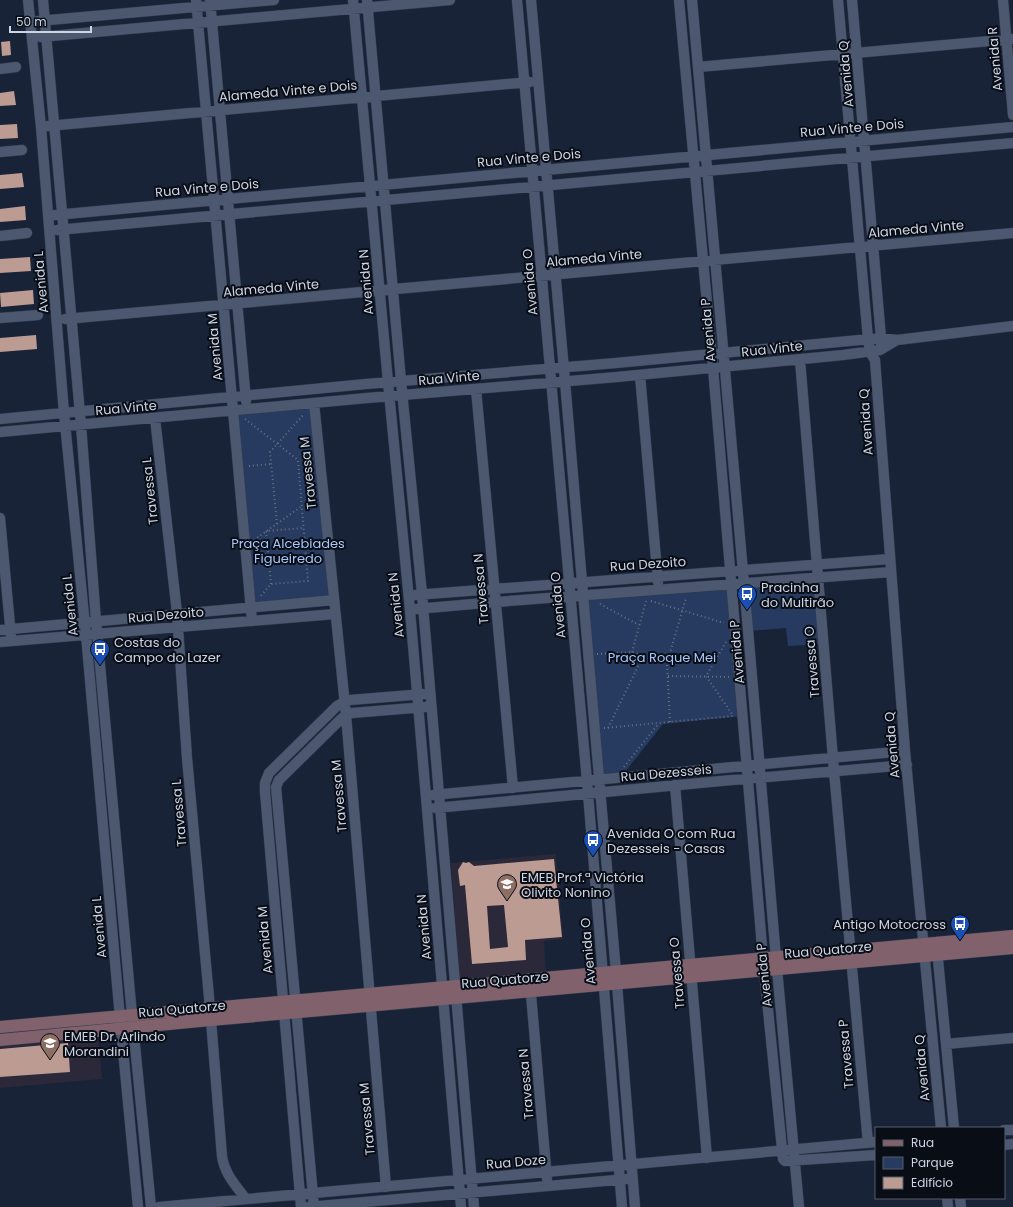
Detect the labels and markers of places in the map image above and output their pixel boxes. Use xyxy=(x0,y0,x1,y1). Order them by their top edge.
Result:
place label: Pracinha do Multirão xyxy=(761,578,834,612)
bus stop icon: Pracinha do Multirão xyxy=(736,583,758,611)
place label: Costas do Campo do Lazer xyxy=(114,633,221,667)
bus stop icon: Costas do Campo do Lazer xyxy=(89,638,111,666)
place label: Avenida O com Rua Dezesseis - Casas xyxy=(607,824,735,858)
bus stop icon: Avenida O com Rua Dezesseis - Casas xyxy=(582,829,604,857)
place label: EMEB Prof.ª Victória Olivito Nonino xyxy=(521,868,644,902)
school or university icon: EMEB Prof.ª Victória Olivito Nonino xyxy=(496,873,518,901)
bus stop icon: Antigo Motocross xyxy=(949,913,971,941)
place label: Antigo Motocross xyxy=(833,915,946,934)
place label: EMEB Dr. Arlindo Morandini xyxy=(64,1027,166,1061)
school or university icon: EMEB Dr. Arlindo Morandini xyxy=(39,1032,61,1060)

